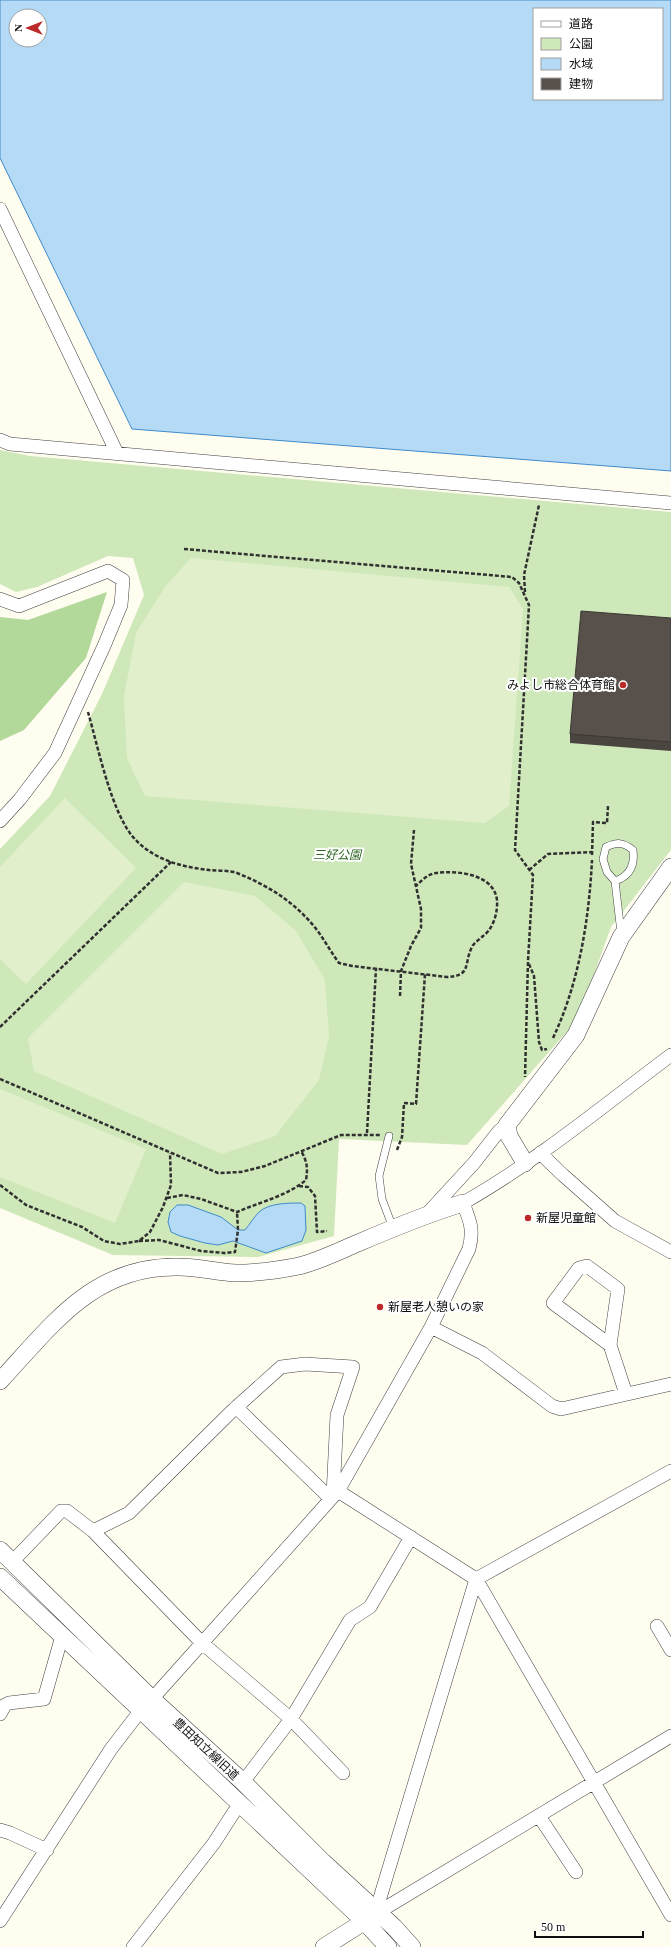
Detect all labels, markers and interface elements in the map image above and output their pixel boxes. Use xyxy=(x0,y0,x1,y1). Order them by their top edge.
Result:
north arrow xyxy=(8,8,48,48)
legend xyxy=(533,8,663,100)
text: 道路 xyxy=(569,17,593,31)
text: N xyxy=(12,24,24,32)
text: 公園 xyxy=(569,37,593,51)
text: 水域 xyxy=(569,57,593,71)
text: 建物 xyxy=(569,77,593,91)
place label: みよし市総合体育館 xyxy=(507,678,615,692)
marker: みよし市総合体育館 xyxy=(618,680,628,690)
park label: 三好公園 xyxy=(313,848,363,862)
place label: 新屋児童館 xyxy=(536,1211,596,1225)
marker: 新屋児童館 xyxy=(523,1213,533,1223)
place label: 新屋老人憩いの家 xyxy=(388,1300,484,1314)
marker: 新屋老人憩いの家 xyxy=(375,1302,385,1312)
street label: 豊田知立線旧道 xyxy=(171,1715,241,1783)
scale bar xyxy=(535,1913,643,1939)
text: 50 m xyxy=(541,1920,566,1934)

